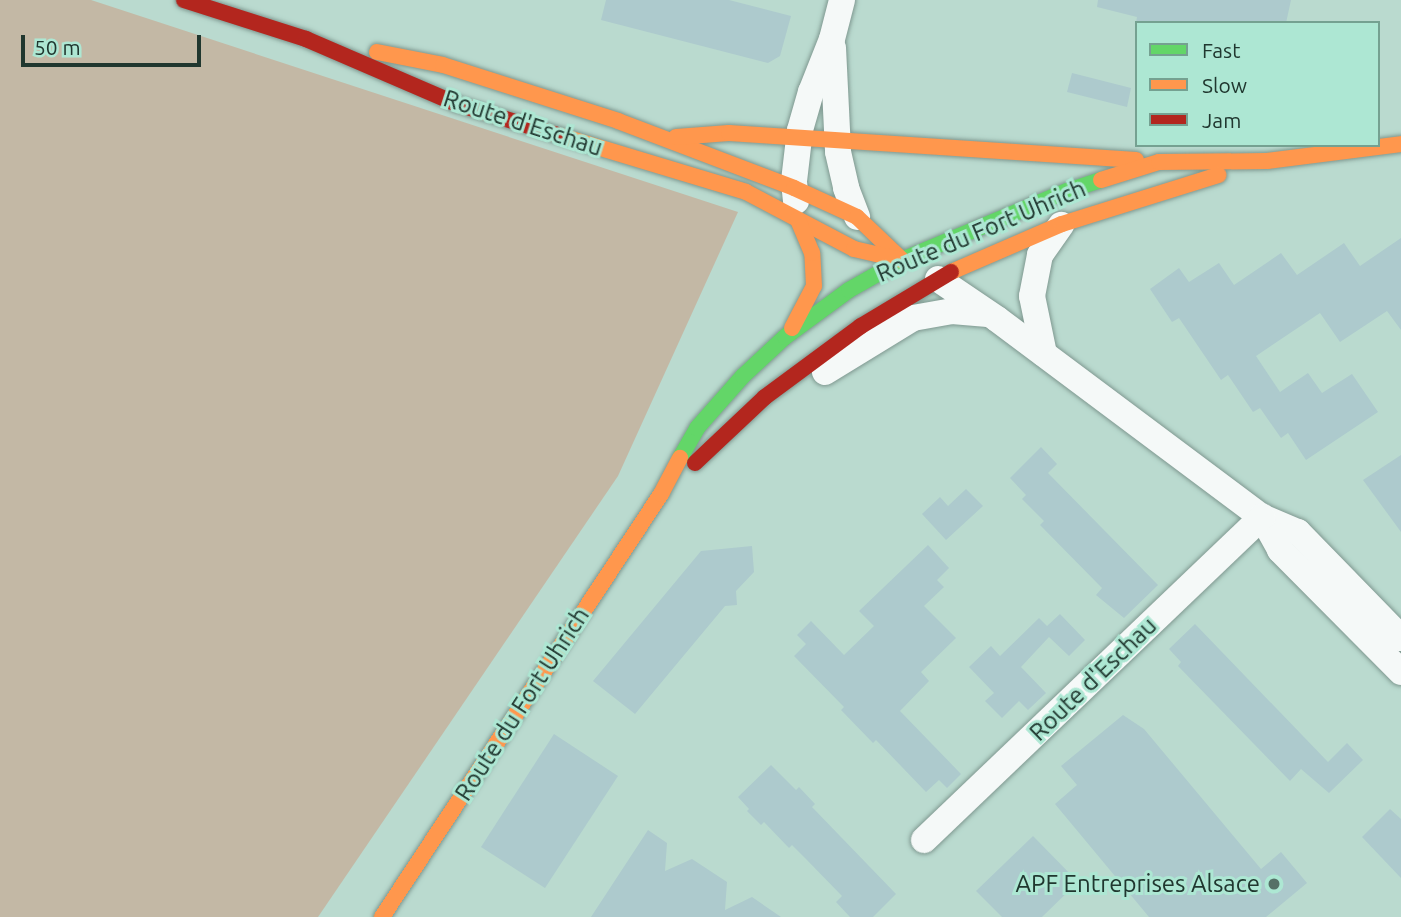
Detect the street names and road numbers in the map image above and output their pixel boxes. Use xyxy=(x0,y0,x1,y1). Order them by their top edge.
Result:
street label: Route d'Eschau xyxy=(440,84,606,162)
street label: Route du Fort Uhrich xyxy=(872,174,1090,288)
street label: Route du Fort Uhrich xyxy=(449,602,595,806)
street label: Route d'Eschau xyxy=(1024,611,1162,747)

